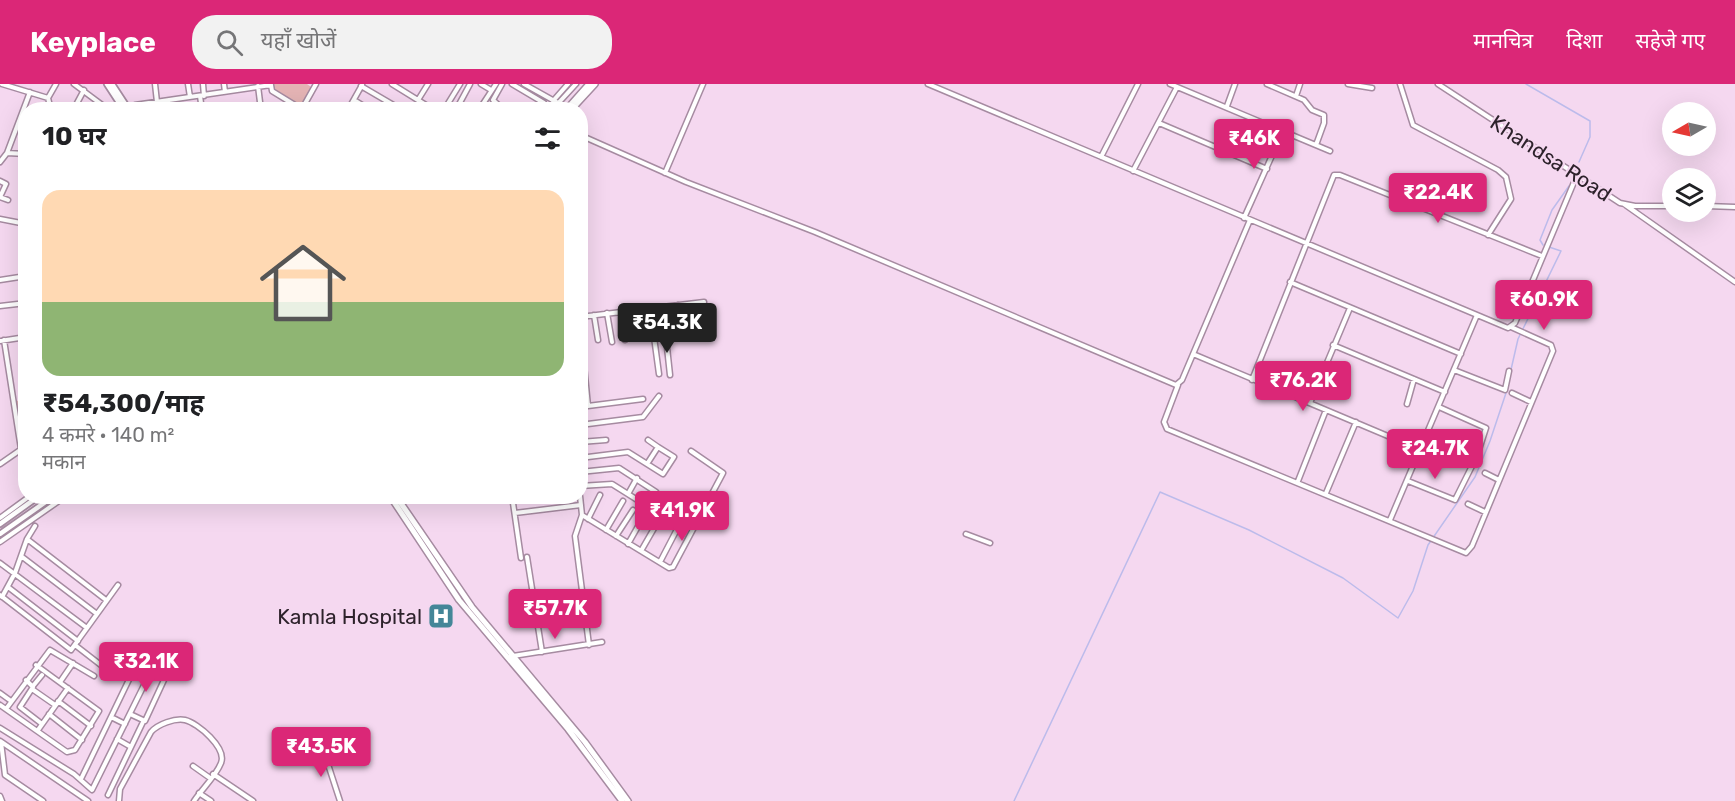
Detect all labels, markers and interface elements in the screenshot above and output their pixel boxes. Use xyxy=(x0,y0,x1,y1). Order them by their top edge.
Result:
search box xyxy=(192,15,612,69)
text: Keyplace xyxy=(30,26,156,59)
icon: search xyxy=(213,26,246,59)
text: यहाँ खोजें xyxy=(261,27,336,54)
text: मानचित्र xyxy=(1473,28,1533,53)
text: दिशा xyxy=(1566,28,1602,53)
text: सहेजे गए xyxy=(1635,28,1705,53)
north arrow xyxy=(1662,102,1716,156)
map controls xyxy=(1662,102,1716,222)
street label: Khandsa Road xyxy=(1486,110,1616,206)
pin: ₹46K xyxy=(1218,119,1290,170)
text: 10 घर xyxy=(42,121,106,152)
icon: filters xyxy=(531,122,564,155)
text: ₹46K xyxy=(1228,126,1280,150)
button: layers xyxy=(1662,168,1716,222)
pin: ₹22.4K xyxy=(1389,173,1487,224)
text: ₹22.4K xyxy=(1403,180,1473,204)
icon: home xyxy=(249,229,357,337)
pin: ₹60.9K xyxy=(1495,280,1593,331)
text: ₹60.9K xyxy=(1509,287,1579,311)
pin: ₹54.3K xyxy=(618,303,716,354)
text: ₹54.3K xyxy=(632,310,702,334)
pin: ₹76.2K xyxy=(1254,361,1352,412)
text: ₹76.2K xyxy=(1269,368,1337,392)
text: ₹54,300/माह xyxy=(42,388,204,419)
text: 4 कमरे · 140 m² xyxy=(42,423,174,447)
pin: ₹24.7K xyxy=(1386,429,1484,480)
text: ₹24.7K xyxy=(1401,436,1469,460)
text: मकान xyxy=(42,450,86,474)
pin: ₹41.9K xyxy=(633,491,731,542)
text: ₹41.9K xyxy=(649,498,715,522)
pin: ₹57.7K xyxy=(506,589,604,640)
text: ₹57.7K xyxy=(522,596,588,620)
hospital icon: Kamla Hospital xyxy=(426,601,456,631)
place label: Kamla Hospital xyxy=(277,604,422,629)
pin: ₹32.1K xyxy=(97,642,195,693)
text: ₹32.1K xyxy=(113,649,179,673)
pin: ₹43.5K xyxy=(272,727,370,778)
text: ₹43.5K xyxy=(286,734,356,758)

